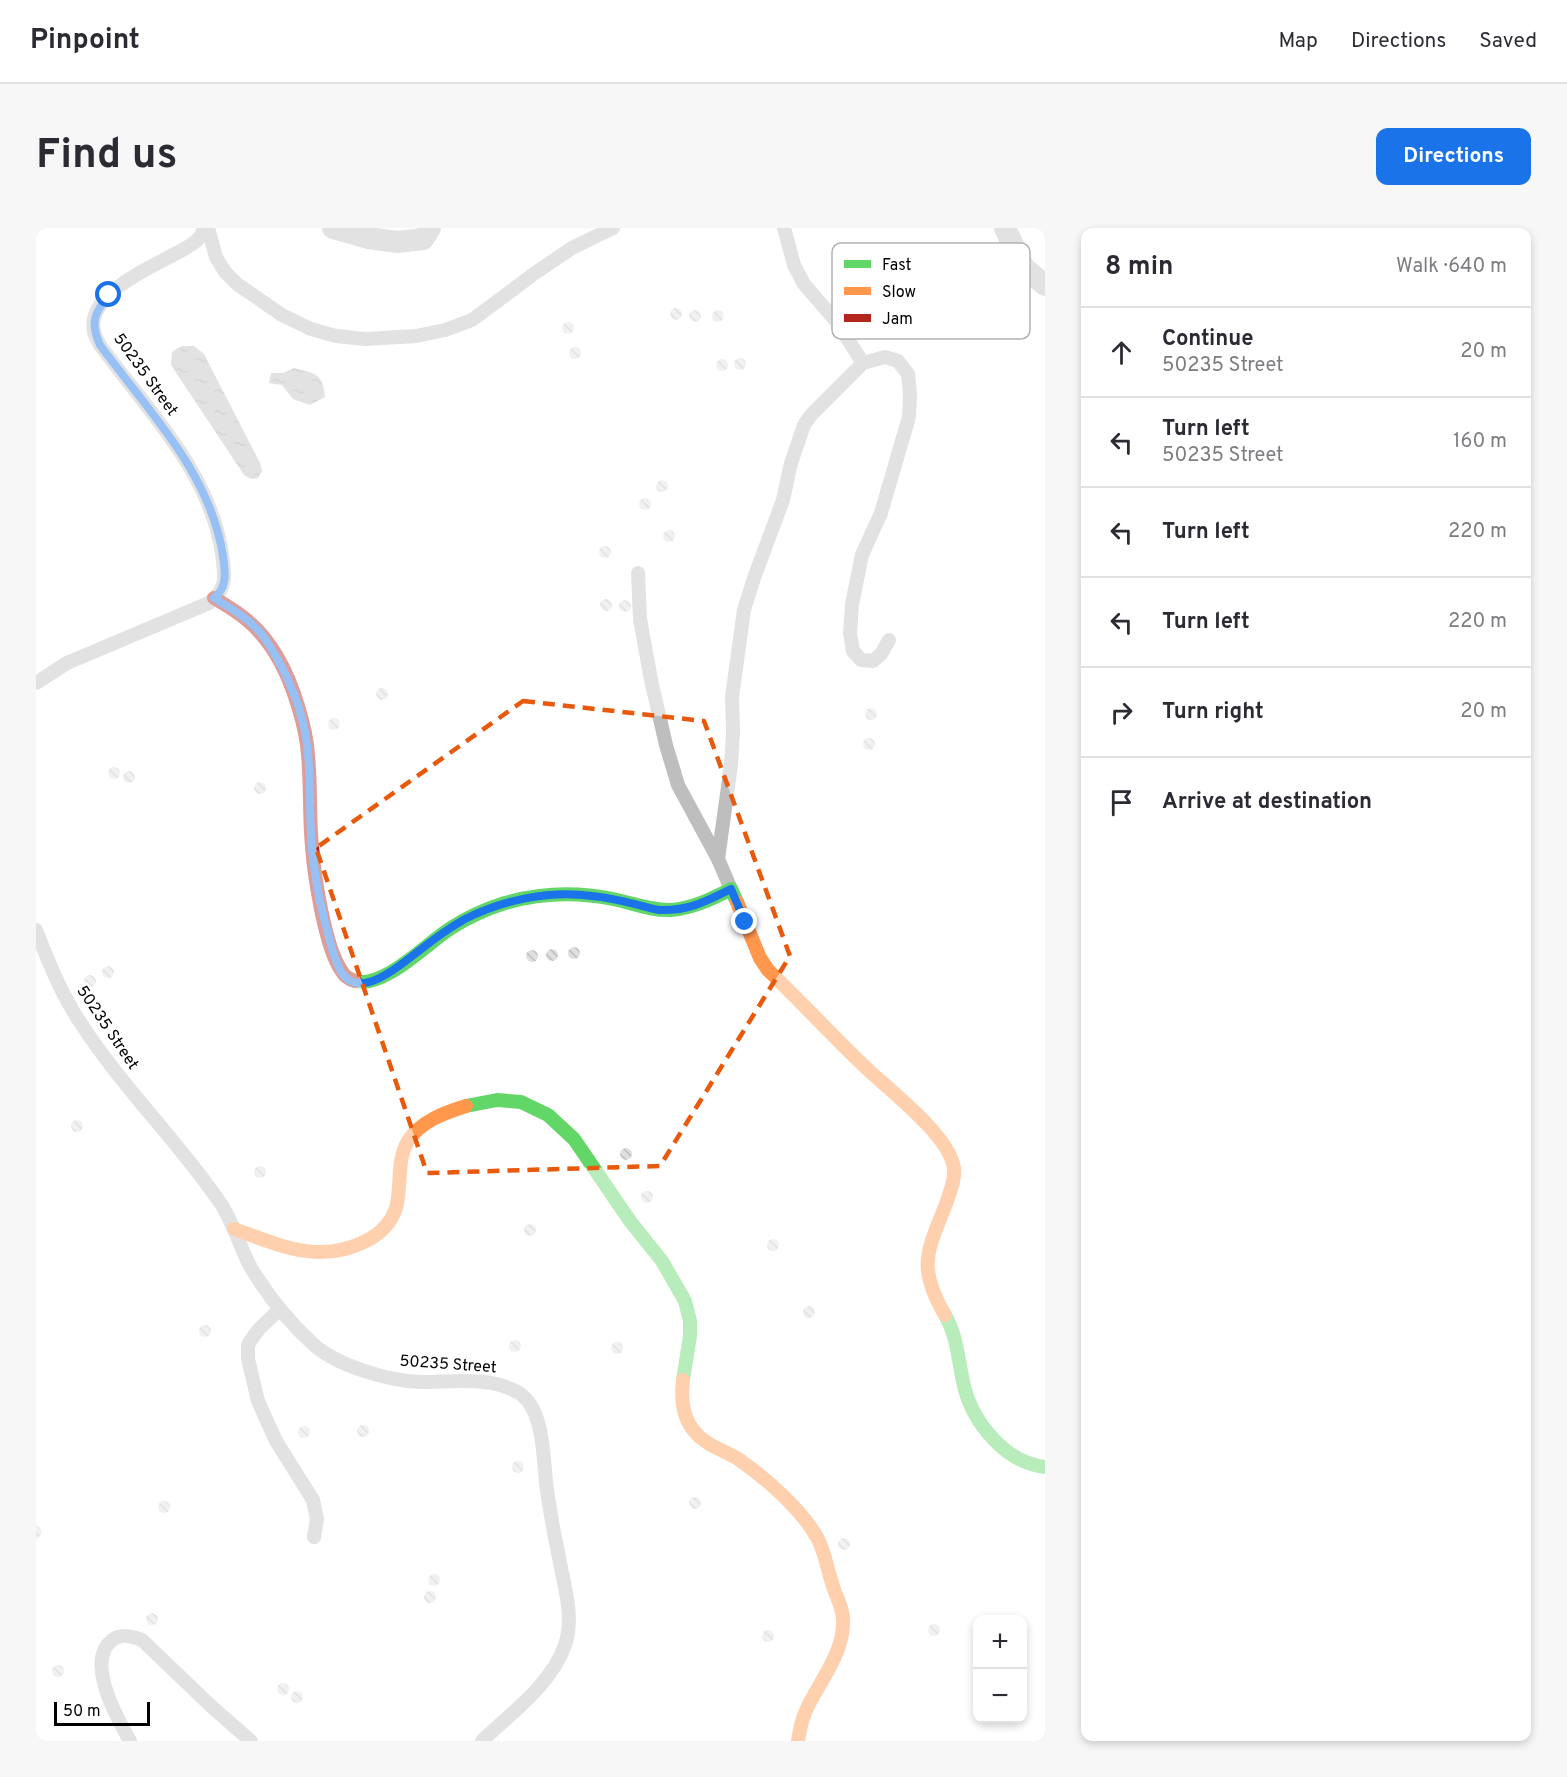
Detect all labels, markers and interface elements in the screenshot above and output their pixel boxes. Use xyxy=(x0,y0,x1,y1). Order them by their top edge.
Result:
text: Pinpoint xyxy=(30,23,140,59)
text: Map xyxy=(1278,28,1318,55)
text: Directions xyxy=(1351,28,1446,55)
text: Saved xyxy=(1479,28,1537,55)
button: Directions xyxy=(1376,128,1531,185)
text: Find us xyxy=(36,130,177,183)
legend xyxy=(832,243,1030,339)
text: 8 min xyxy=(1105,251,1173,284)
text: Walk · 640 m xyxy=(1396,254,1507,280)
text: Fast xyxy=(882,256,912,276)
route start xyxy=(95,281,121,307)
text: Slow xyxy=(882,283,916,303)
text: Jam xyxy=(882,310,913,330)
text: Continue xyxy=(1162,326,1253,353)
street label: 50235 Street xyxy=(108,330,182,420)
icon: ahead xyxy=(1105,336,1138,369)
text: 20 m xyxy=(1460,339,1507,365)
text: 50235 Street xyxy=(1162,353,1284,379)
text: Turn left xyxy=(1162,416,1250,443)
icon: left xyxy=(1105,426,1138,459)
text: 160 m xyxy=(1453,429,1507,455)
text: 50235 Street xyxy=(1162,443,1284,469)
icon: left xyxy=(1105,516,1138,549)
text: Turn left xyxy=(1162,519,1250,546)
text: 220 m xyxy=(1448,519,1507,545)
icon: left xyxy=(1105,606,1138,639)
text: Turn left xyxy=(1162,609,1250,636)
text: 220 m xyxy=(1448,609,1507,635)
icon: right xyxy=(1105,696,1138,729)
text: Turn right xyxy=(1162,699,1264,726)
text: 20 m xyxy=(1460,699,1507,725)
icon: arrive xyxy=(1105,786,1138,819)
text: Arrive at destination xyxy=(1162,789,1372,816)
route end xyxy=(731,908,757,934)
street label: 50235 Street xyxy=(71,982,143,1074)
street label: 50235 Street xyxy=(399,1352,497,1378)
map controls xyxy=(973,1615,1027,1723)
button: + xyxy=(973,1615,1027,1669)
button: − xyxy=(973,1669,1027,1723)
scale bar xyxy=(54,1699,150,1726)
text: 50 m xyxy=(63,1702,101,1722)

